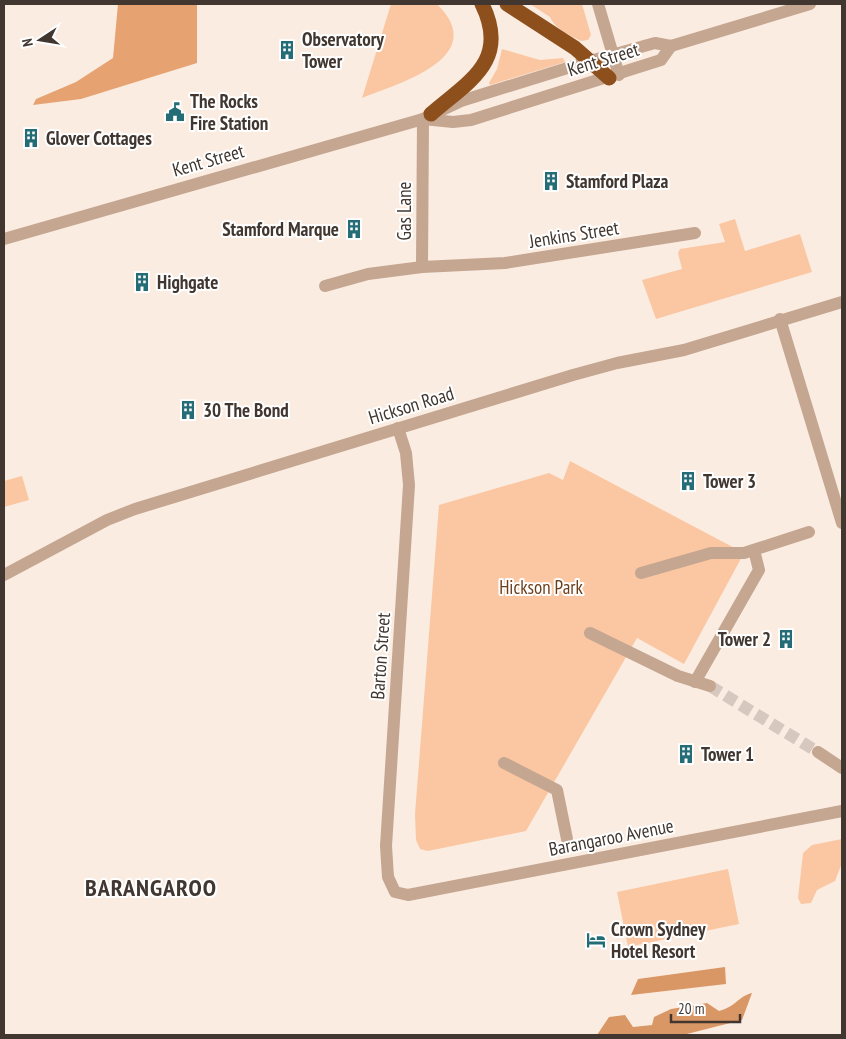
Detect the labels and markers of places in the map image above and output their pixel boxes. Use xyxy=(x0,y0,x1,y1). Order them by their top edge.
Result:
place label: Observatory Tower xyxy=(302,27,384,73)
building icon: Observatory Tower xyxy=(276,39,298,61)
place label: The Rocks Fire Station xyxy=(190,89,268,135)
public building icon: The Rocks Fire Station xyxy=(164,101,186,123)
place label: Glover Cottages xyxy=(46,126,152,150)
building icon: Glover Cottages xyxy=(20,127,42,149)
place label: Stamford Plaza xyxy=(566,169,669,193)
building icon: Stamford Plaza xyxy=(540,170,562,192)
place label: Stamford Marque xyxy=(222,217,339,241)
building icon: Stamford Marque xyxy=(343,218,365,240)
place label: Highgate xyxy=(157,270,218,294)
building icon: Highgate xyxy=(131,271,153,293)
place label: 30 The Bond xyxy=(203,398,289,422)
building icon: 30 The Bond xyxy=(177,399,199,421)
place label: Tower 3 xyxy=(703,469,756,493)
building icon: Tower 3 xyxy=(677,470,699,492)
place label: Tower 2 xyxy=(718,627,771,651)
building icon: Tower 2 xyxy=(775,628,797,650)
place label: Tower 1 xyxy=(701,742,754,766)
building icon: Tower 1 xyxy=(675,743,697,765)
place label: Crown Sydney Hotel Resort xyxy=(611,917,706,963)
hotel icon: Crown Sydney Hotel Resort xyxy=(585,929,607,951)

